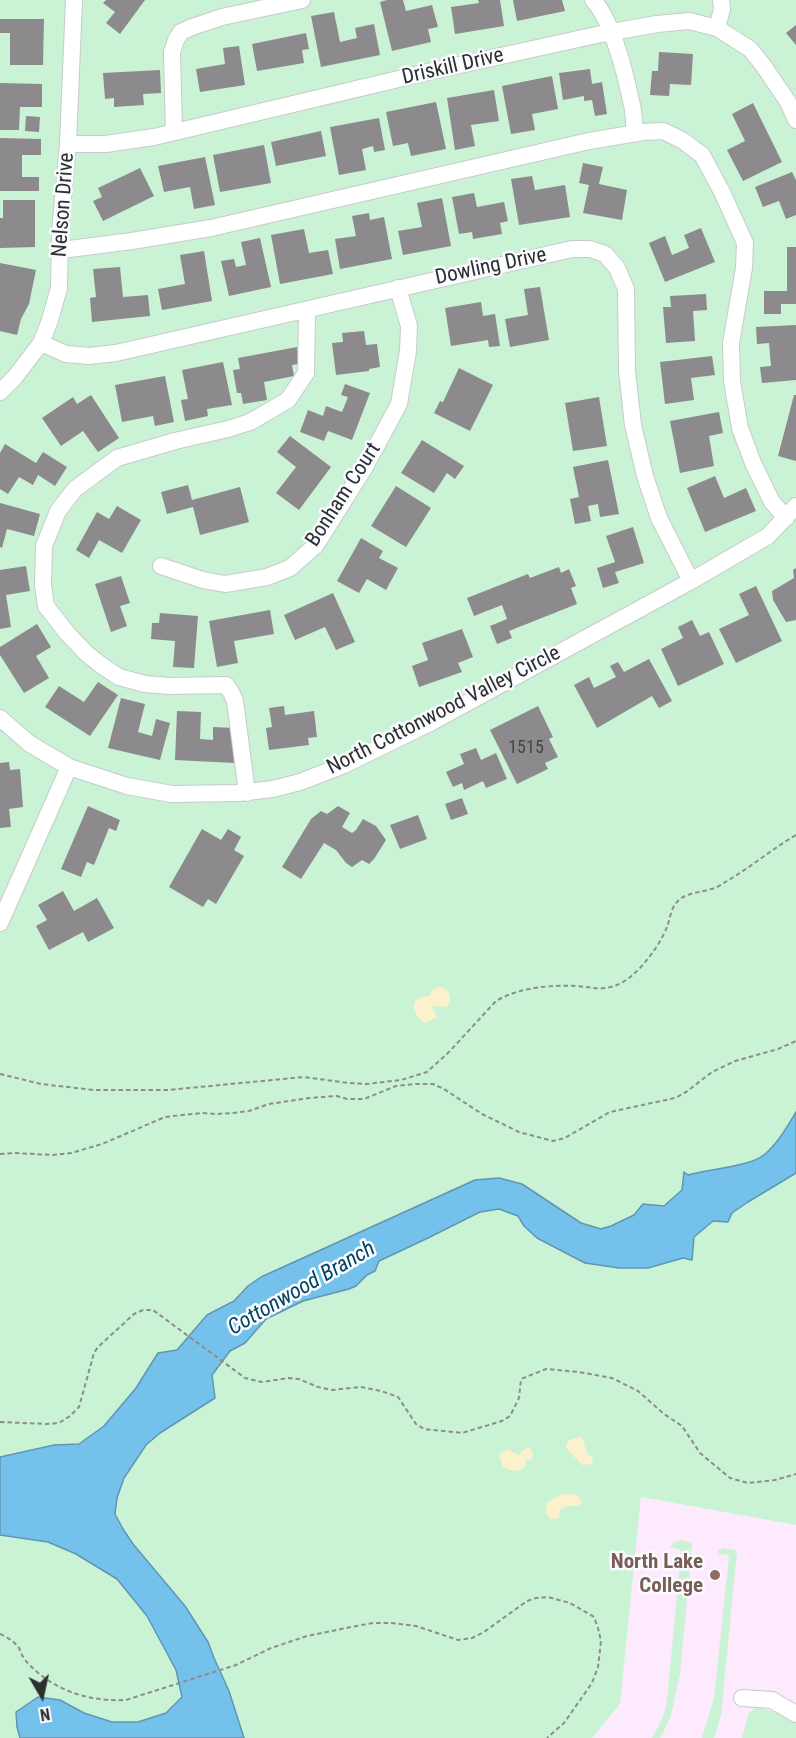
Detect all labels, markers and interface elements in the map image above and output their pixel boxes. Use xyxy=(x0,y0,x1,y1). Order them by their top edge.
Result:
street label: Driskill Drive xyxy=(400,43,506,91)
street label: Nelson Drive xyxy=(48,152,80,258)
street label: Dowling Drive xyxy=(433,243,549,291)
street label: Bonham Court xyxy=(301,438,387,552)
street label: North Cottonwood Valley Circle xyxy=(323,641,565,781)
house number: 1515 xyxy=(508,737,544,759)
water label: Cottonwood Branch xyxy=(224,1236,380,1342)
place label: North Lake College xyxy=(611,1550,703,1600)
marker: North Lake College xyxy=(708,1568,722,1582)
north arrow xyxy=(12,1666,72,1726)
text: N xyxy=(39,1704,51,1724)

